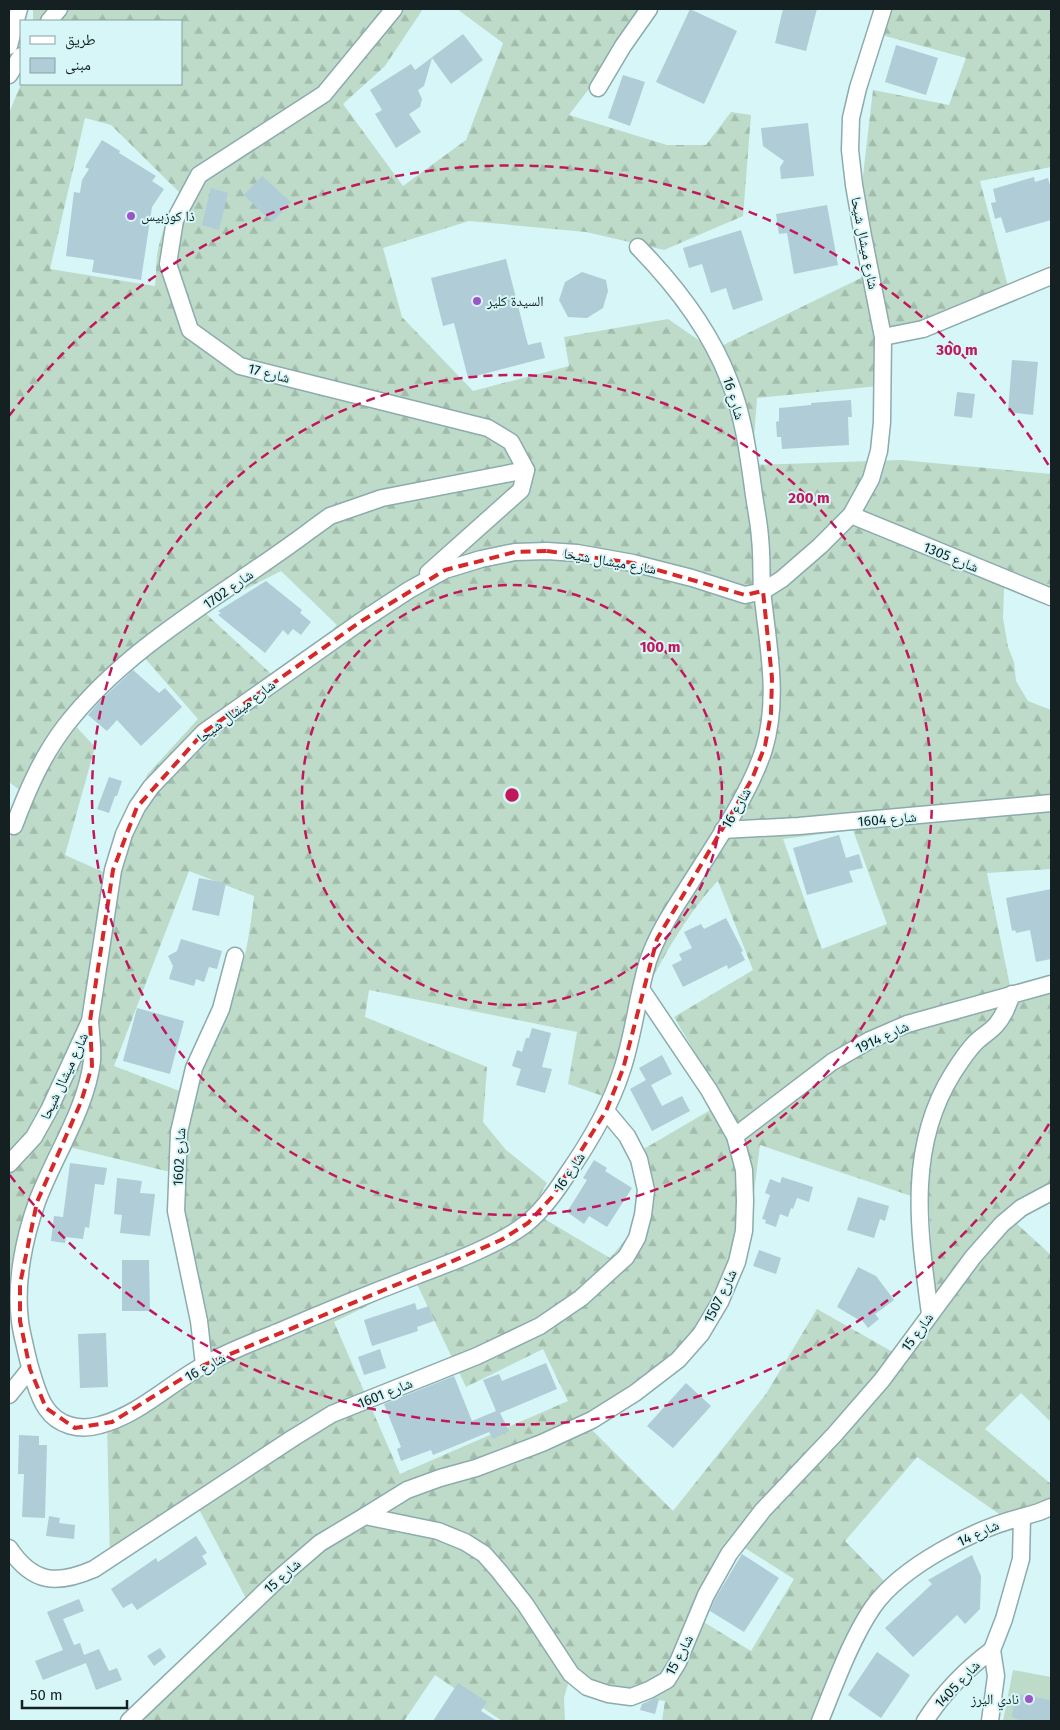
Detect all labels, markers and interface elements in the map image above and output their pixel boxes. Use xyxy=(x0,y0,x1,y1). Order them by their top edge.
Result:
legend xyxy=(20,20,182,85)
text: طريق xyxy=(65,31,96,50)
text: مبنى xyxy=(65,56,91,75)
street label: شارع ميشال شيحا xyxy=(846,195,882,291)
place label: ذا كوزبيس xyxy=(141,208,195,225)
marker: ذا كوزبيس xyxy=(125,210,137,222)
place label: السيدة كلير xyxy=(486,293,544,310)
marker: السيدة كلير xyxy=(471,295,483,307)
text: 300 m xyxy=(935,341,978,359)
street label: شارع 17 xyxy=(246,360,292,388)
street label: شارع 16 xyxy=(718,375,748,422)
text: 200 m xyxy=(788,489,830,507)
street label: شارع 1305 xyxy=(920,539,981,577)
street label: شارع ميشال شيحا xyxy=(562,545,658,579)
street label: شارع 1702 xyxy=(200,566,257,614)
text: 100 m xyxy=(640,638,680,656)
street label: شارع ميشال شيحا xyxy=(194,676,279,747)
street label: شارع 16 xyxy=(718,785,756,832)
centre of rings xyxy=(503,786,521,804)
street label: شارع 1604 xyxy=(857,808,917,832)
street label: شارع 1914 xyxy=(853,1018,912,1058)
street label: شارع ميشال شيحا xyxy=(37,1030,93,1123)
street label: شارع 1602 xyxy=(169,1127,191,1187)
street label: شارع 16 xyxy=(550,1149,590,1196)
street label: شارع 1507 xyxy=(700,1267,742,1326)
street label: شارع 15 xyxy=(898,1310,938,1355)
street label: شارع 16 xyxy=(182,1349,229,1386)
street label: شارع 1601 xyxy=(355,1375,415,1413)
street label: شارع 14 xyxy=(955,1516,1002,1551)
street label: شارع 15 xyxy=(261,1556,305,1598)
street label: شارع 15 xyxy=(662,1632,698,1679)
street label: شارع 1405 xyxy=(931,1657,984,1712)
scale bar xyxy=(22,1678,128,1710)
text: 50 m xyxy=(30,1686,63,1704)
place label: نادي اليرز xyxy=(970,1691,1019,1711)
marker: نادي اليرز xyxy=(1023,1693,1035,1705)

